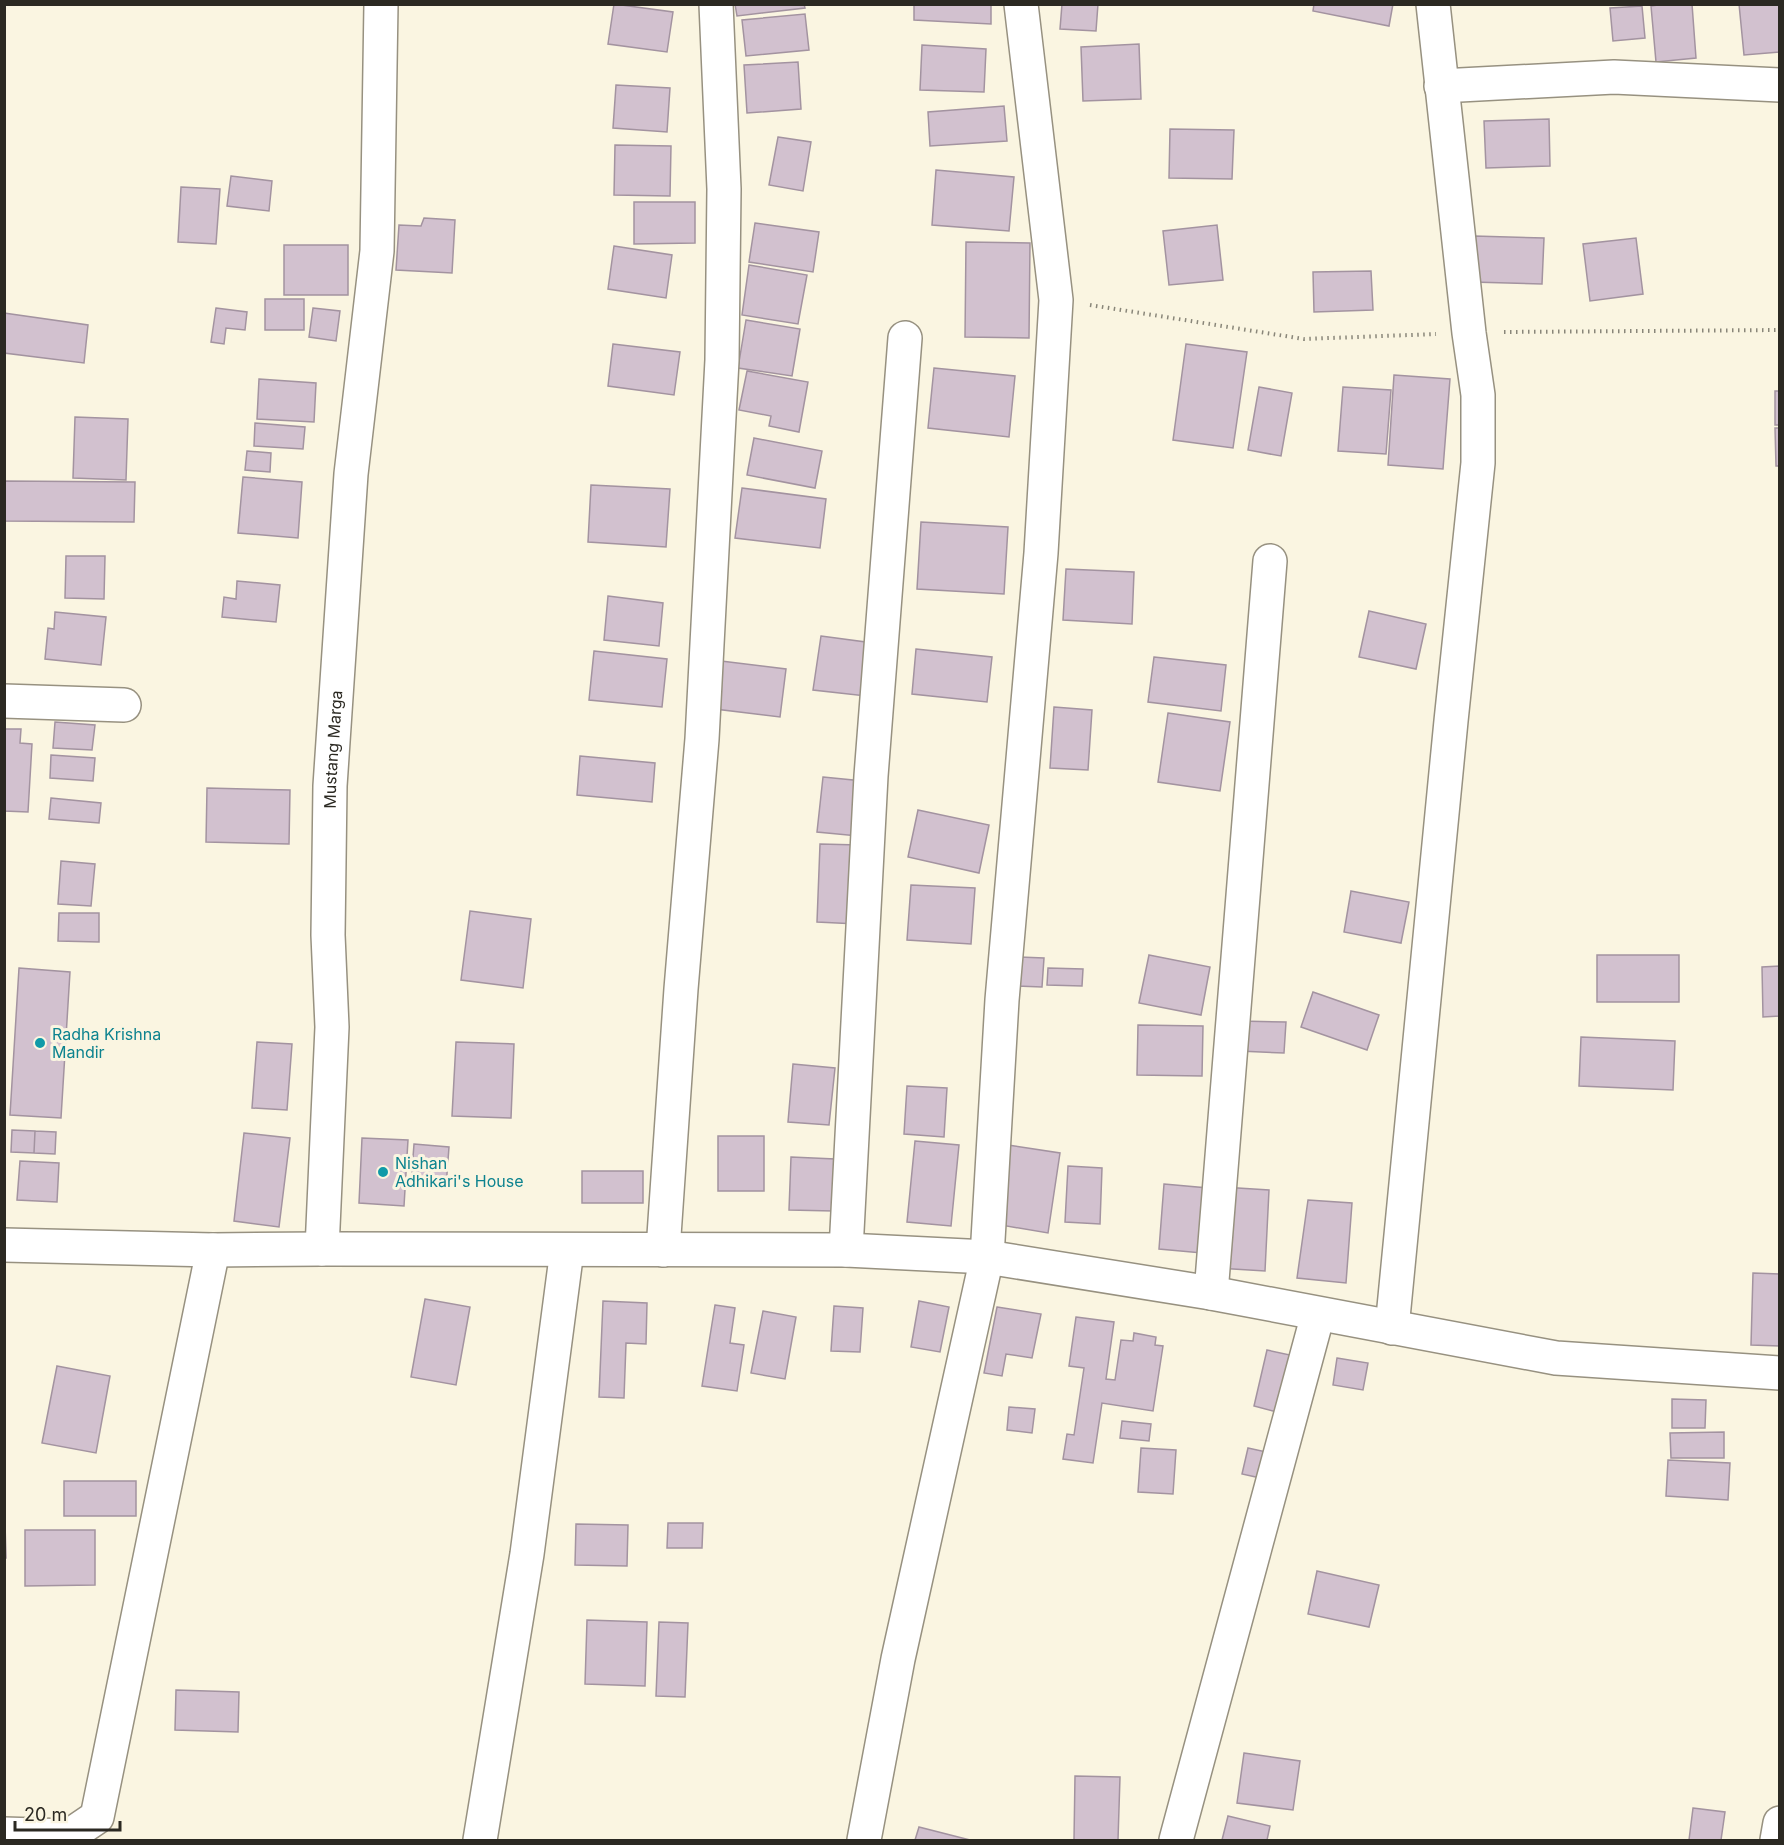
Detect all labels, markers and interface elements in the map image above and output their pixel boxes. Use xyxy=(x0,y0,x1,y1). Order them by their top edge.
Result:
street label: Mustang Marga xyxy=(320,690,346,809)
place label: Radha Krishna Mandir xyxy=(52,1024,161,1062)
marker: Radha Krishna Mandir xyxy=(33,1036,47,1050)
place label: Nishan Adhikari's House xyxy=(395,1153,524,1191)
marker: Nishan Adhikari's House xyxy=(376,1165,390,1179)
scale bar xyxy=(15,1794,120,1832)
text: 20 m xyxy=(24,1804,67,1825)

